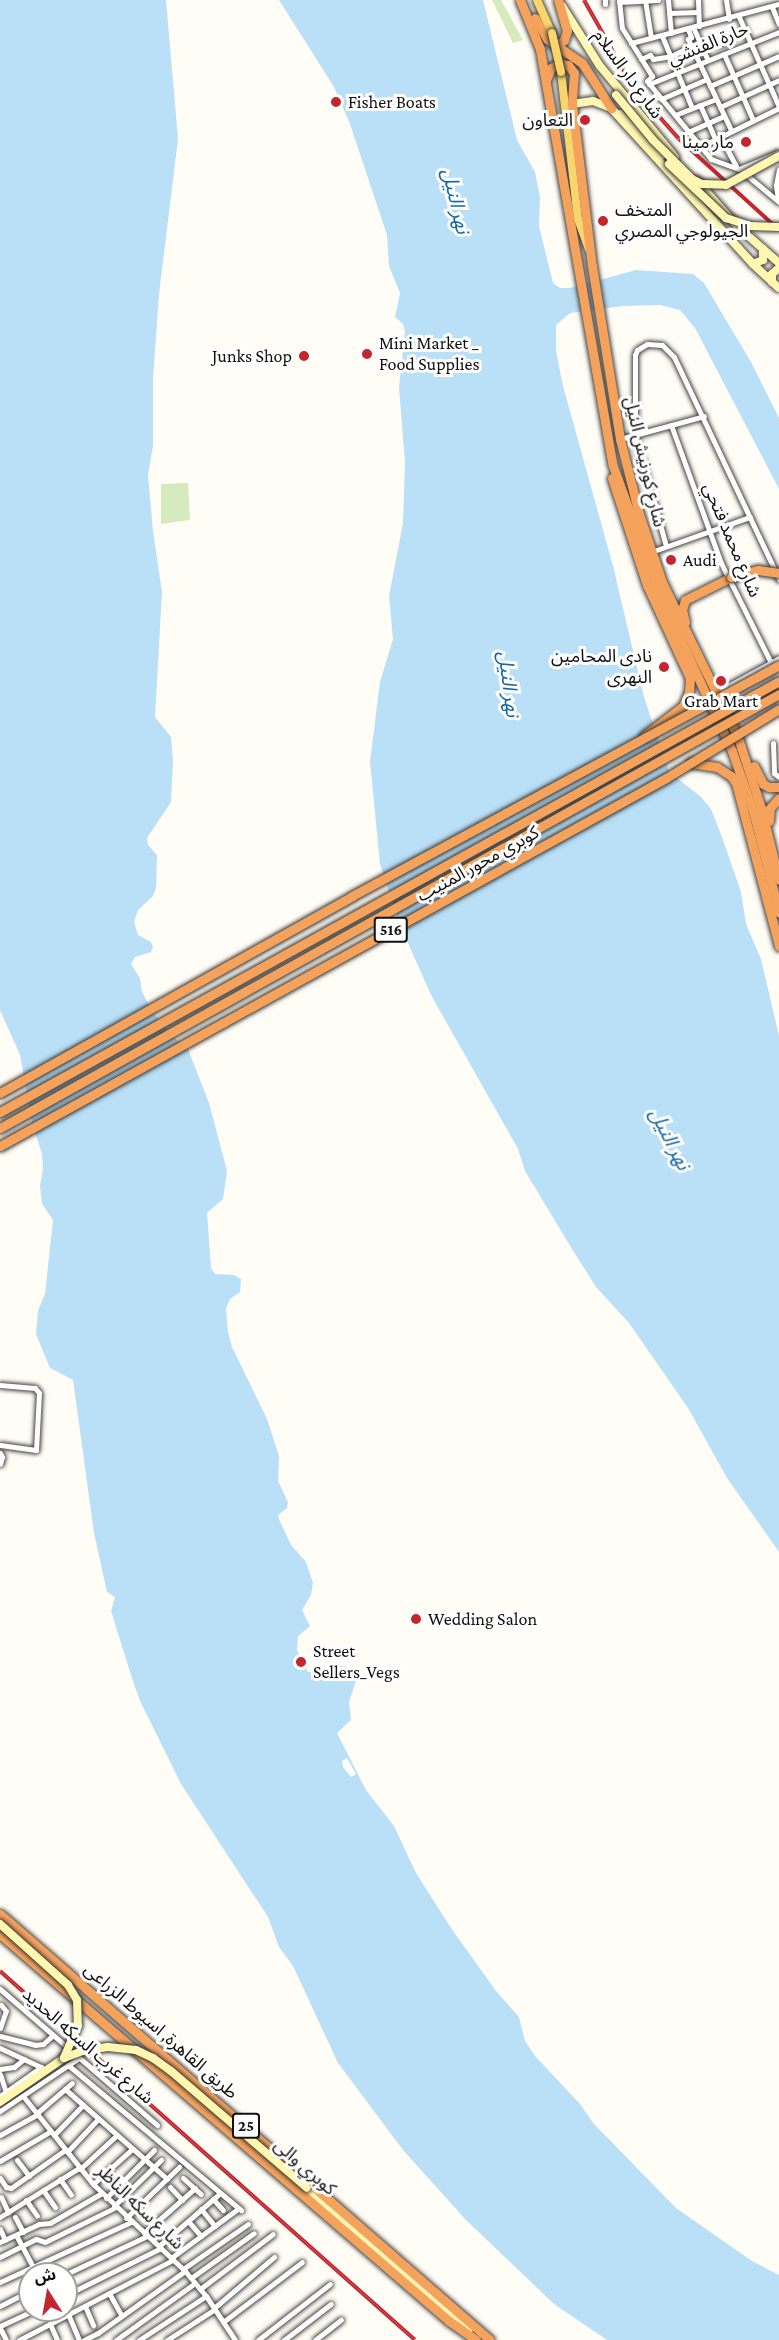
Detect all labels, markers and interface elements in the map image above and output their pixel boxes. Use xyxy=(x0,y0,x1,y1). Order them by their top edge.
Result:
street label: حارة الفنشي xyxy=(665,18,751,70)
street label: شارع دار السلام xyxy=(588,25,668,123)
place label: Fisher Boats xyxy=(348,91,436,113)
marker: Fisher Boats xyxy=(329,95,343,109)
place label: التعاون xyxy=(522,109,573,131)
marker: التعاون xyxy=(578,113,592,127)
place label: مار مينا xyxy=(682,131,734,153)
marker: مار مينا xyxy=(739,135,753,149)
water label: نهر النيل xyxy=(437,166,475,236)
place label: المتخف الجيولوجي المصري xyxy=(615,200,748,242)
marker: المتخف الجيولوجي المصري xyxy=(596,214,610,228)
place label: Mini Market _ Food Supplies xyxy=(379,333,479,376)
place label: Junks Shop xyxy=(212,345,292,367)
marker: Mini Market _ Food Supplies xyxy=(360,347,374,361)
marker: Junks Shop xyxy=(297,349,311,363)
street label: شارع كورنيش النيل xyxy=(619,395,671,529)
street label: شارع محمد فتحي xyxy=(698,480,766,600)
place label: Audi xyxy=(683,549,717,571)
marker: Audi xyxy=(664,553,678,567)
place label: نادى المحامين النهرى xyxy=(551,646,652,688)
water label: نهر النيل xyxy=(493,650,525,718)
marker: نادى المحامين النهرى xyxy=(657,660,671,674)
marker: Grab Mart xyxy=(714,674,728,688)
place label: Grab Mart xyxy=(684,690,758,712)
street label: كوبري محور المنيب xyxy=(413,822,543,906)
road number: 516 xyxy=(373,917,409,943)
water label: نهر النيل xyxy=(644,1104,696,1174)
place label: Wedding Salon xyxy=(428,1608,537,1630)
marker: Wedding Salon xyxy=(409,1612,423,1626)
place label: Street Sellers_Vegs xyxy=(313,1641,400,1684)
marker: Street Sellers_Vegs xyxy=(294,1655,308,1669)
street label: طريق القاهرة, اسيوط الزراعى xyxy=(80,1958,242,2104)
street label: شارع غرب السكه الحديد xyxy=(18,1983,158,2109)
road number: 25 xyxy=(231,2113,261,2139)
street label: كوبري والى xyxy=(270,2134,340,2200)
street label: شارع سكه الناظر xyxy=(92,2160,188,2254)
north arrow xyxy=(18,2262,78,2322)
text: ش xyxy=(32,2265,57,2286)

